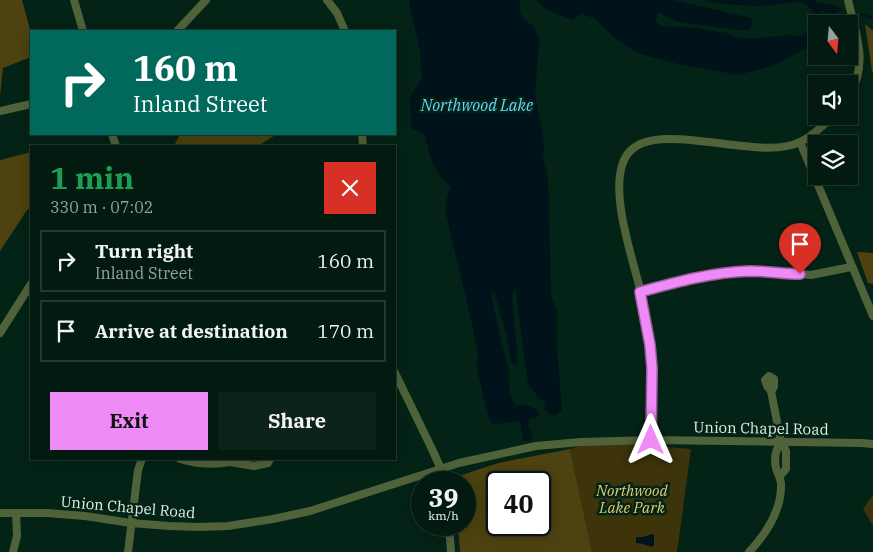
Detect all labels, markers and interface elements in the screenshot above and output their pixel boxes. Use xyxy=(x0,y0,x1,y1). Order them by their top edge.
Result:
north arrow xyxy=(808,15,858,65)
map controls xyxy=(808,15,858,185)
text: 160 m xyxy=(133,45,238,91)
icon: right xyxy=(50,50,115,115)
button: sound xyxy=(808,75,858,125)
text: Inland Street xyxy=(133,89,268,118)
water label: Northwood Lake xyxy=(420,95,533,115)
button: layers xyxy=(808,135,858,185)
text: 1 min xyxy=(50,158,134,197)
button: close xyxy=(324,162,376,214)
text: 330 m · 07:02 xyxy=(50,197,153,217)
pin xyxy=(779,223,821,274)
icon: arrive xyxy=(786,230,814,258)
text: Turn right xyxy=(95,239,193,263)
icon: right xyxy=(52,247,80,275)
text: 160 m xyxy=(317,249,374,273)
text: Inland Street xyxy=(95,263,193,283)
icon: arrive xyxy=(52,317,80,345)
text: Arrive at destination xyxy=(95,319,288,343)
text: 170 m xyxy=(317,319,374,343)
button: Exit xyxy=(50,392,208,450)
button: Share xyxy=(218,392,376,450)
position arrow xyxy=(624,413,676,465)
street label: Union Chapel Road xyxy=(693,417,829,439)
speed limit sign: 40 xyxy=(486,471,551,536)
text: 39 xyxy=(428,481,459,514)
park label: Northwood Lake Park xyxy=(595,481,668,517)
street label: Union Chapel Road xyxy=(60,492,196,522)
text: km/h xyxy=(428,508,459,523)

